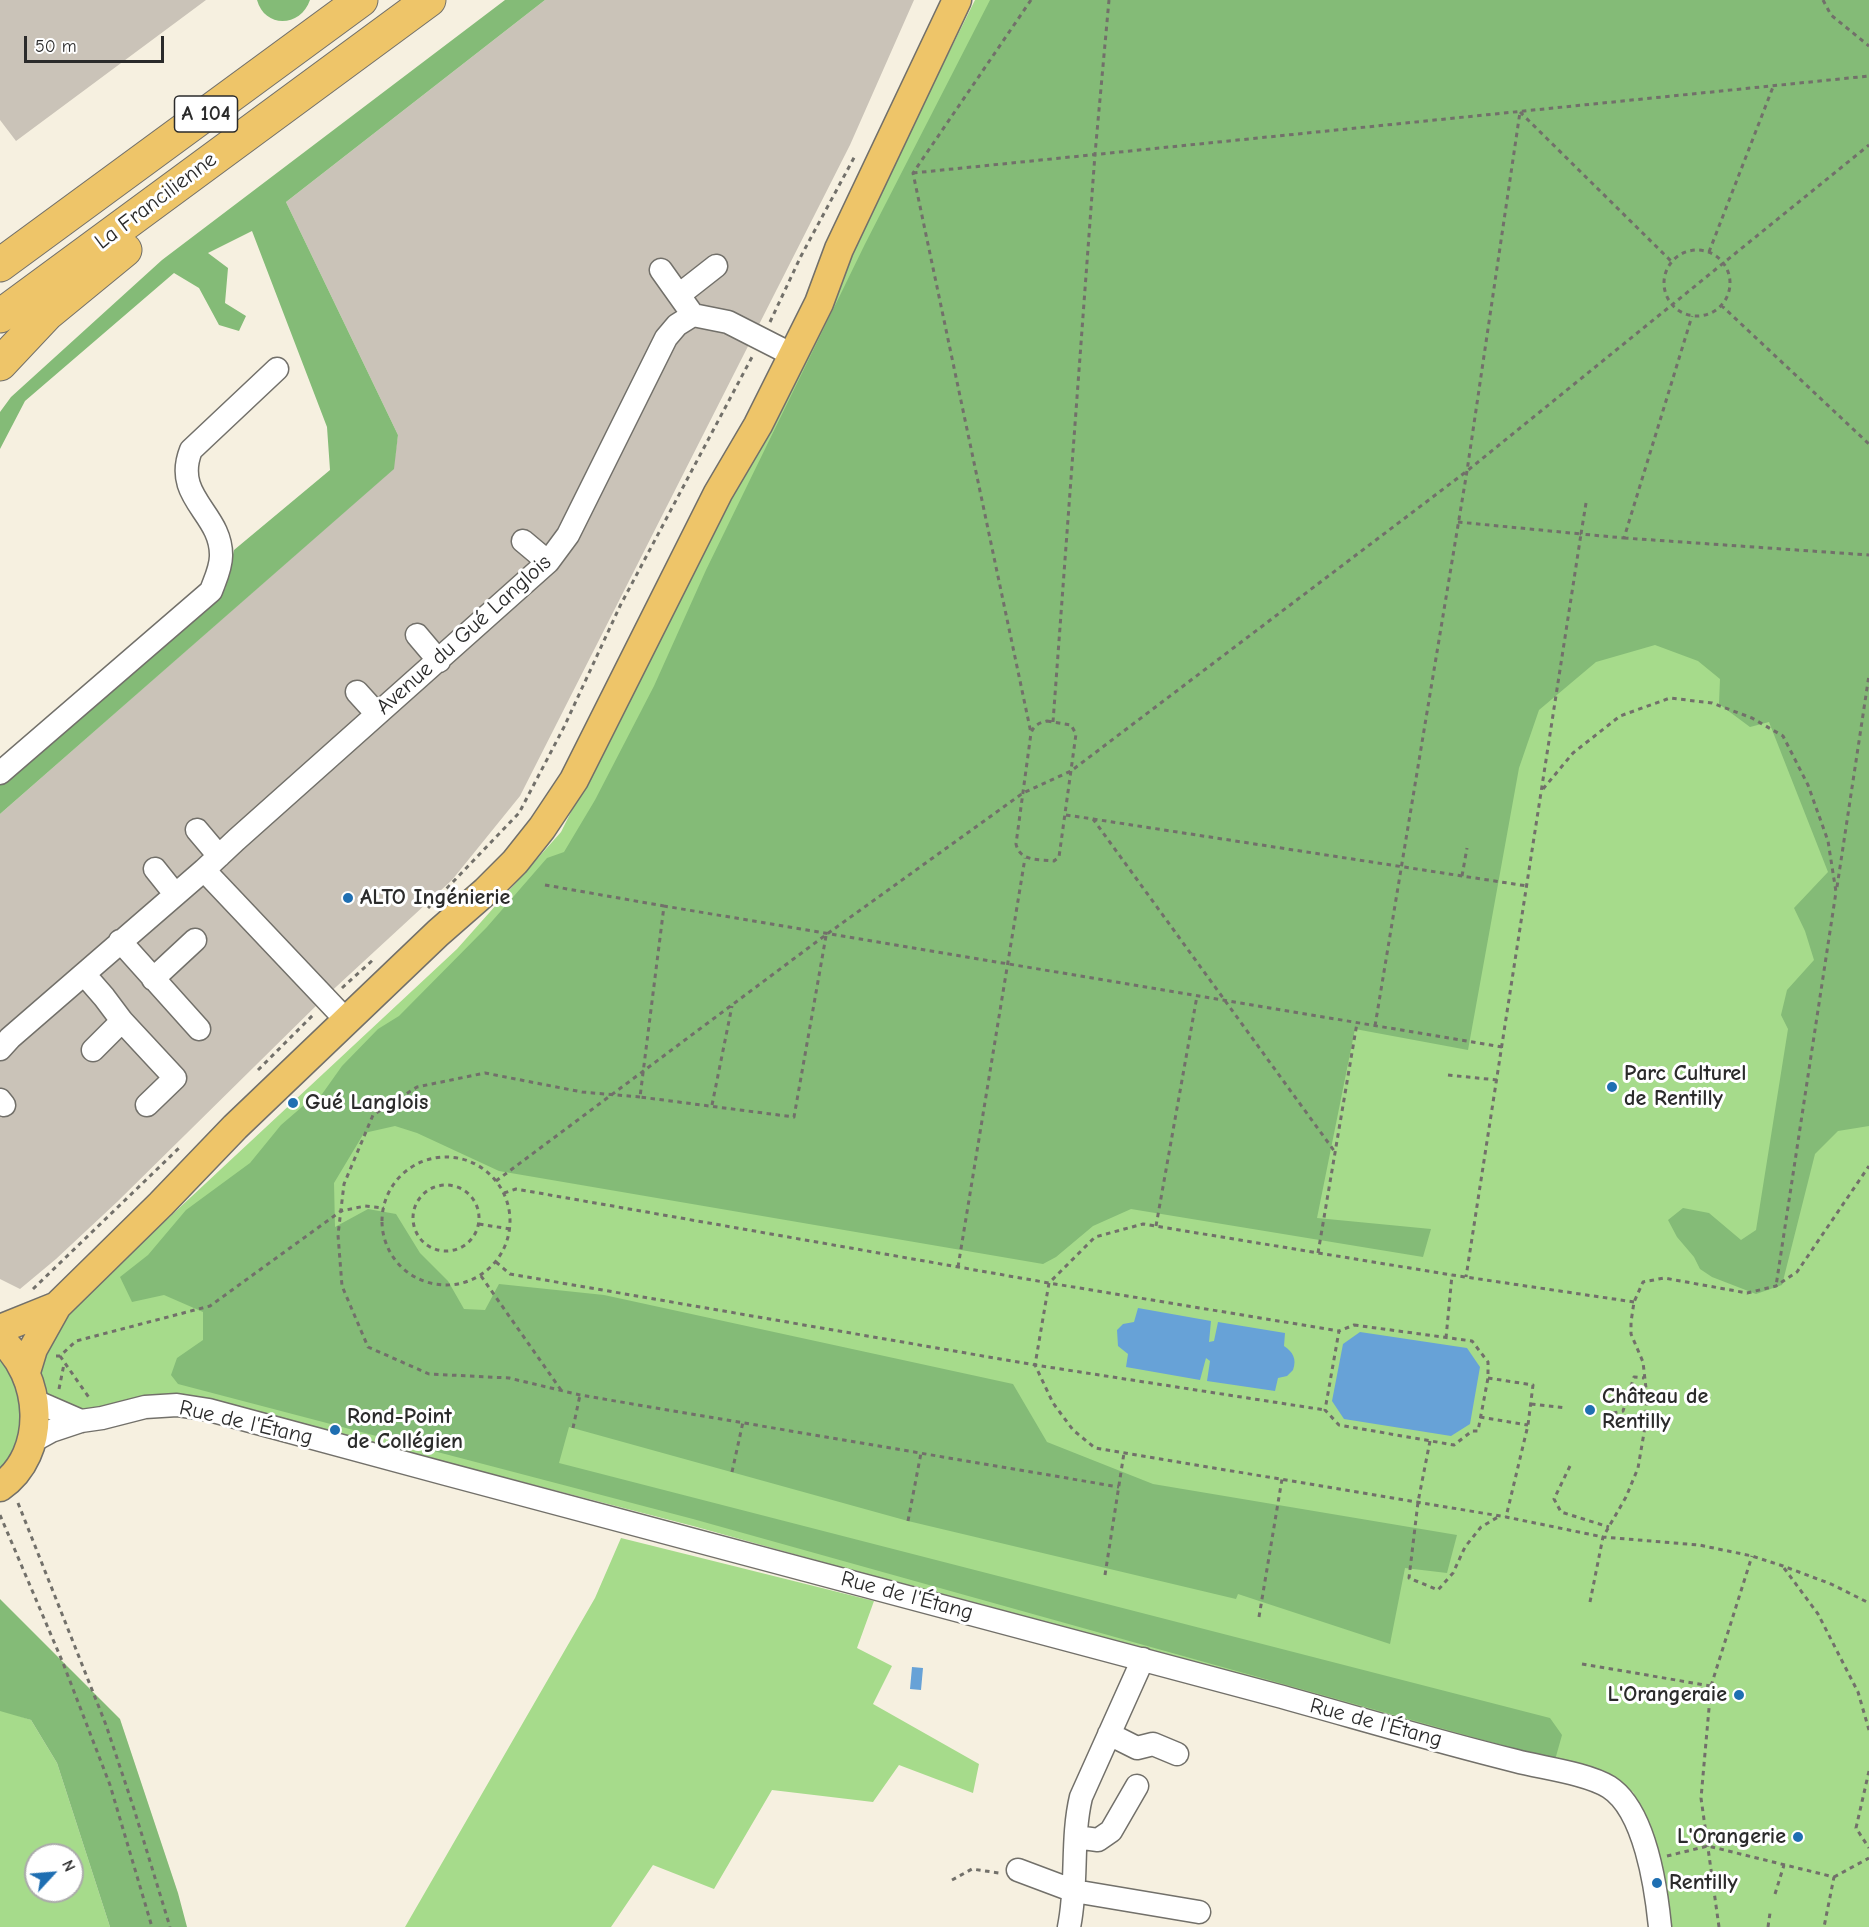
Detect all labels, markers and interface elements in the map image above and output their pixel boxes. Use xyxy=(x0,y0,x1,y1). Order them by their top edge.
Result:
scale bar xyxy=(27,24,166,62)
text: 50 m xyxy=(35,36,77,57)
road number: A 104 xyxy=(174,96,238,132)
street label: La Francilienne xyxy=(90,147,222,255)
street label: Avenue du Gué Langlois xyxy=(371,549,557,721)
place label: ALTO Ingénierie xyxy=(360,885,510,911)
marker: ALTO Ingénierie xyxy=(341,891,355,905)
place label: Parc Culturel de Rentilly xyxy=(1624,1061,1746,1112)
marker: Parc Culturel de Rentilly xyxy=(1605,1080,1619,1094)
place label: Gué Langlois xyxy=(305,1090,428,1116)
marker: Gué Langlois xyxy=(286,1096,300,1110)
place label: Château de Rentilly xyxy=(1602,1384,1708,1436)
street label: Rue de l'Étang xyxy=(177,1395,315,1451)
marker: Château de Rentilly xyxy=(1583,1403,1597,1417)
place label: Rond-Point de Collégien xyxy=(347,1404,463,1456)
marker: Rond-Point de Collégien xyxy=(328,1423,342,1437)
street label: Rue de l'Étang xyxy=(838,1566,976,1626)
place label: L'Orangeraie xyxy=(1607,1682,1727,1708)
marker: L'Orangeraie xyxy=(1732,1688,1746,1702)
street label: Rue de l'Étang xyxy=(1307,1693,1445,1753)
place label: L'Orangerie xyxy=(1677,1824,1786,1850)
marker: L'Orangerie xyxy=(1791,1830,1805,1844)
north arrow xyxy=(24,1843,84,1903)
text: N xyxy=(58,1857,79,1875)
place label: Rentilly xyxy=(1669,1870,1738,1896)
marker: Rentilly xyxy=(1650,1876,1664,1890)

